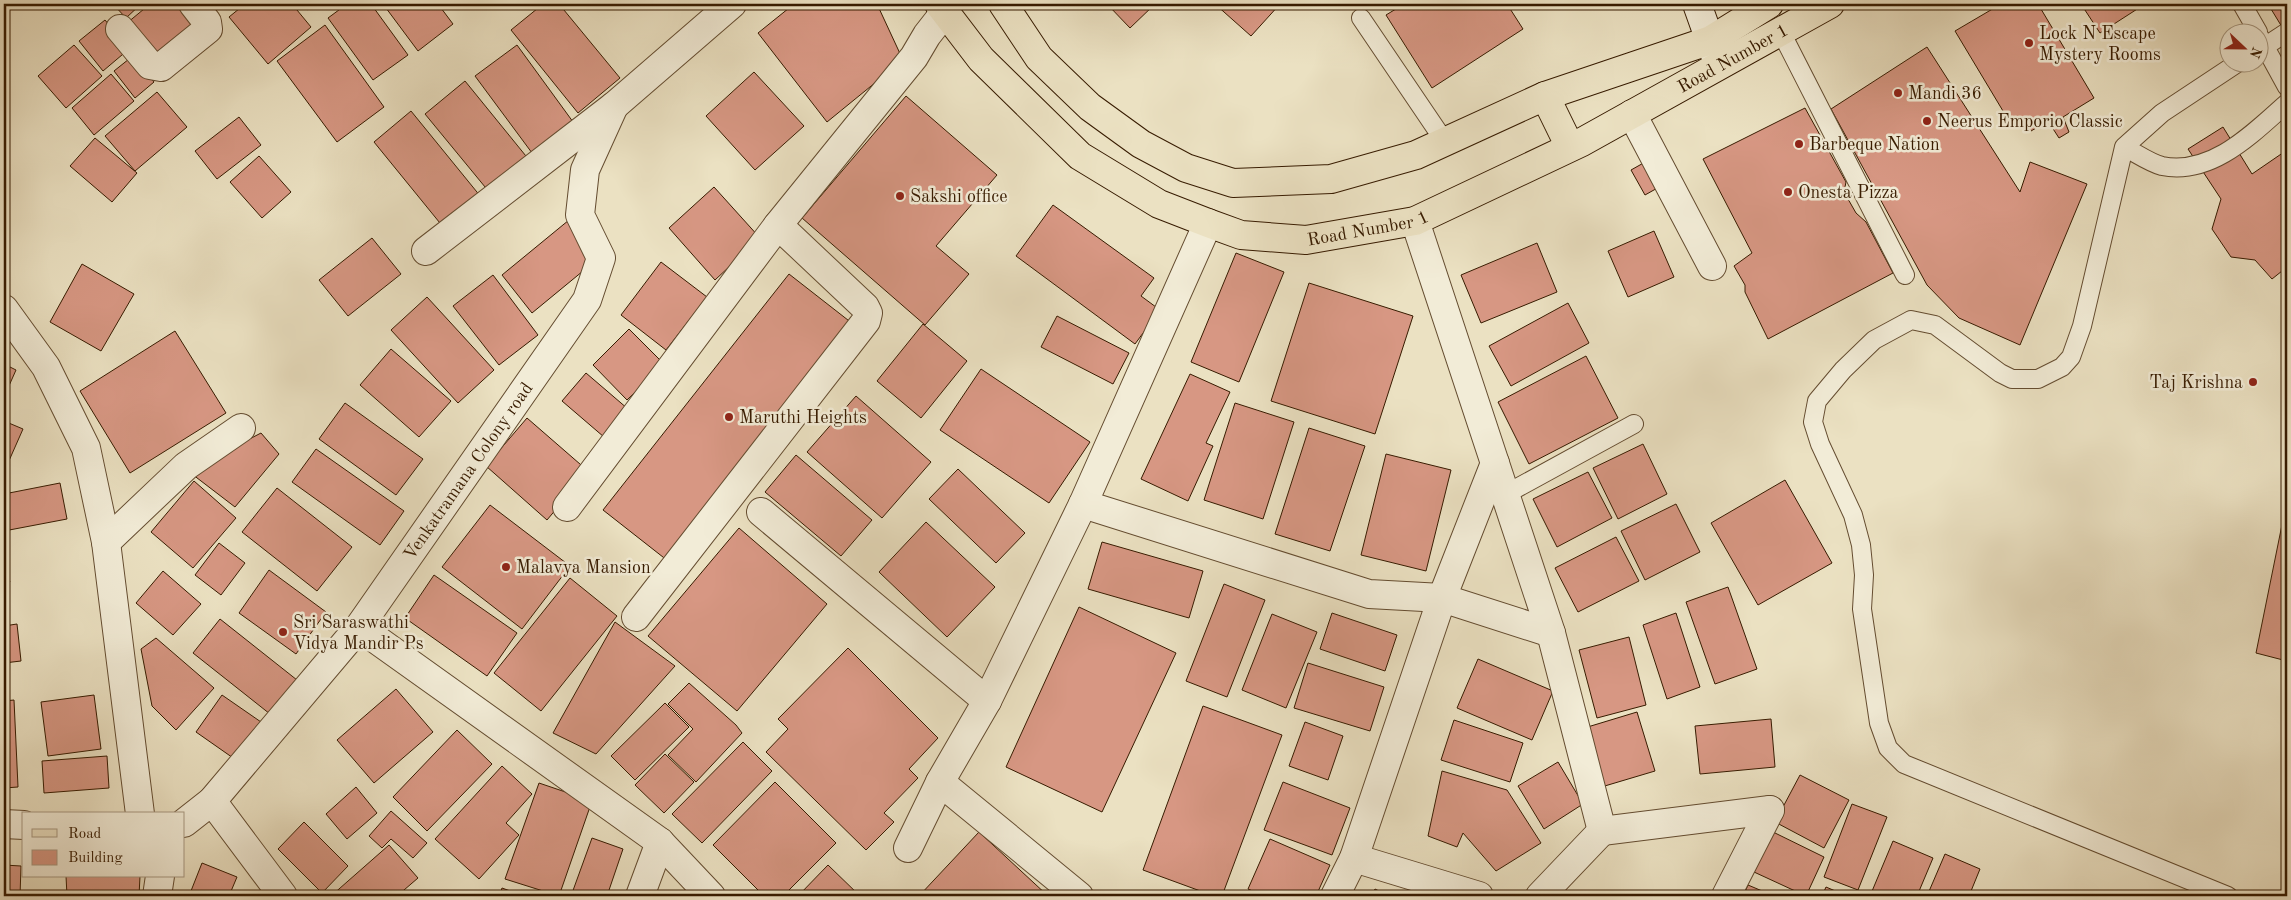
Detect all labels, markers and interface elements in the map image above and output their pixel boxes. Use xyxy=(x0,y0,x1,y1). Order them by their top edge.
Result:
street label: Road Number 1 xyxy=(1675,21,1792,97)
north arrow xyxy=(2218,22,2268,72)
place label: Lock N Escape Mystery Rooms xyxy=(2039,25,2161,64)
marker: Lock N Escape Mystery Rooms xyxy=(2023,37,2035,49)
text: N xyxy=(2247,45,2264,60)
place label: Mandi 36 xyxy=(1908,85,1982,103)
marker: Mandi 36 xyxy=(1892,87,1904,99)
place label: Neerus Emporio Classic xyxy=(1937,113,2123,131)
marker: Neerus Emporio Classic xyxy=(1921,115,1933,127)
place label: Barbeque Nation xyxy=(1809,136,1940,154)
marker: Barbeque Nation xyxy=(1793,138,1805,150)
place label: Onesta Pizza xyxy=(1798,184,1899,202)
marker: Onesta Pizza xyxy=(1782,186,1794,198)
place label: Sakshi office xyxy=(910,188,1007,206)
marker: Sakshi office xyxy=(894,190,906,202)
street label: Road Number 1 xyxy=(1306,208,1432,250)
place label: Taj Krishna xyxy=(2149,374,2243,392)
marker: Taj Krishna xyxy=(2247,376,2259,388)
street label: Venkatramana Colony road xyxy=(401,380,537,564)
place label: Maruthi Heights xyxy=(739,409,867,427)
marker: Maruthi Heights xyxy=(723,411,735,423)
place label: Malavya Mansion xyxy=(516,559,651,577)
marker: Malavya Mansion xyxy=(500,561,512,573)
place label: Sri Saraswathi Vidya Mandir Ps xyxy=(293,614,424,653)
marker: Sri Saraswathi Vidya Mandir Ps xyxy=(277,626,289,638)
legend xyxy=(22,812,185,878)
text: Road xyxy=(68,827,102,842)
text: Building xyxy=(68,851,123,866)

